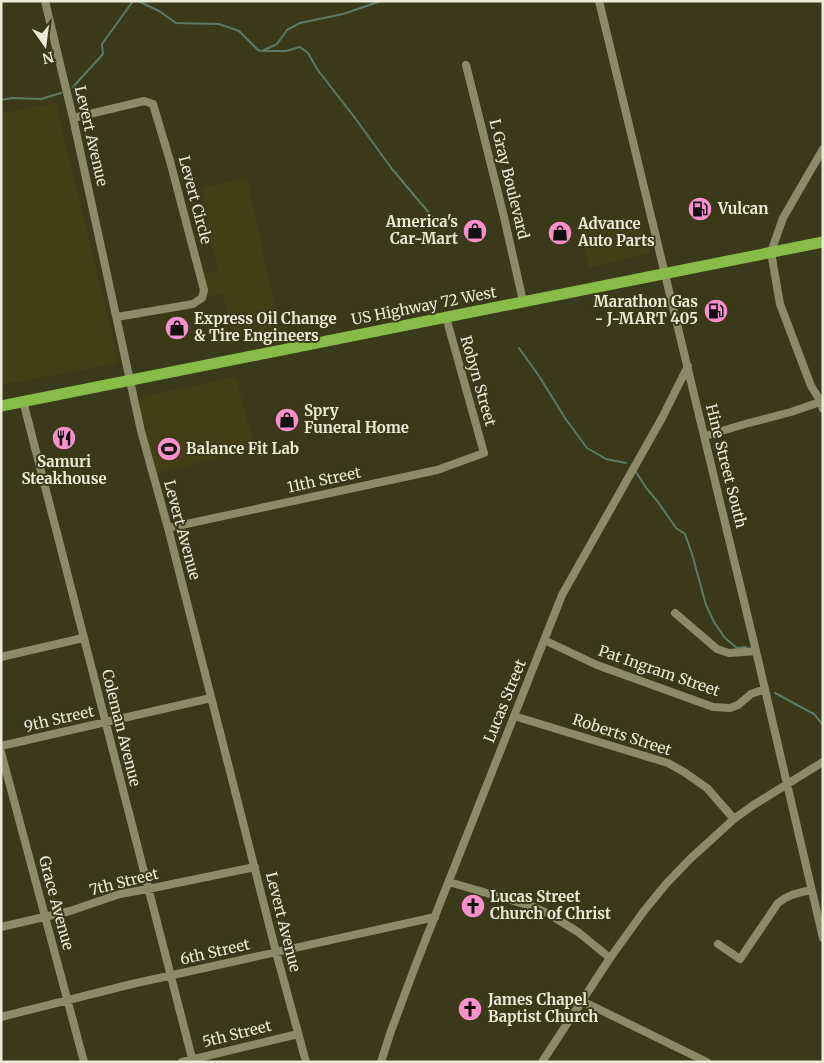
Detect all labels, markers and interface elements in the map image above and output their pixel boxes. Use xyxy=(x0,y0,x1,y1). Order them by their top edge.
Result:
north arrow xyxy=(20,20,70,70)
text: N xyxy=(41,48,56,68)
street label: Levert Avenue xyxy=(71,84,112,188)
street label: L Gray Boulevard xyxy=(485,117,534,241)
street label: Levert Circle xyxy=(175,154,216,246)
fuel station icon: Vulcan xyxy=(687,196,713,222)
place label: Vulcan xyxy=(717,199,768,218)
place label: America's Car-Mart xyxy=(385,212,458,248)
place label: Advance Auto Parts xyxy=(577,214,655,250)
shop icon: America's Car-Mart xyxy=(462,218,488,244)
shop icon: Advance Auto Parts xyxy=(547,220,573,246)
street label: US Highway 72 West xyxy=(350,282,498,329)
place label: Marathon Gas - J-MART 405 xyxy=(594,292,698,328)
fuel station icon: Marathon Gas - J-MART 405 xyxy=(703,298,729,324)
place label: Express Oil Change & Tire Engineers xyxy=(194,309,337,345)
shop icon: Express Oil Change & Tire Engineers xyxy=(164,315,190,341)
street label: Robyn Street xyxy=(457,333,500,428)
place label: Spry Funeral Home xyxy=(304,401,409,437)
street label: Hine Street South xyxy=(702,402,751,530)
shop icon: Spry Funeral Home xyxy=(274,407,300,433)
restaurant icon: Samuri Steakhouse xyxy=(51,425,77,451)
sports icon: Balance Fit Lab xyxy=(156,436,182,462)
place label: Balance Fit Lab xyxy=(186,439,299,458)
place label: Samuri Steakhouse xyxy=(21,452,107,488)
street label: 11th Street xyxy=(285,462,363,497)
street label: Levert Avenue xyxy=(160,478,205,582)
street label: Pat Ingram Street xyxy=(596,641,722,700)
street label: Lucas Street xyxy=(479,656,530,745)
street label: Coleman Avenue xyxy=(98,667,145,788)
street label: 9th Street xyxy=(22,701,96,736)
street label: Roberts Street xyxy=(570,710,674,759)
street label: Grace Avenue xyxy=(35,854,78,952)
street label: 7th Street xyxy=(87,864,161,899)
street label: Levert Avenue xyxy=(262,870,305,974)
place label: Lucas Street Church of Christ xyxy=(490,887,611,923)
church icon: Lucas Street Church of Christ xyxy=(460,893,486,919)
street label: 6th Street xyxy=(178,934,252,969)
place label: James Chapel Baptist Church xyxy=(487,990,598,1026)
church icon: James Chapel Baptist Church xyxy=(457,996,483,1022)
street label: 5th Street xyxy=(200,1016,273,1051)

